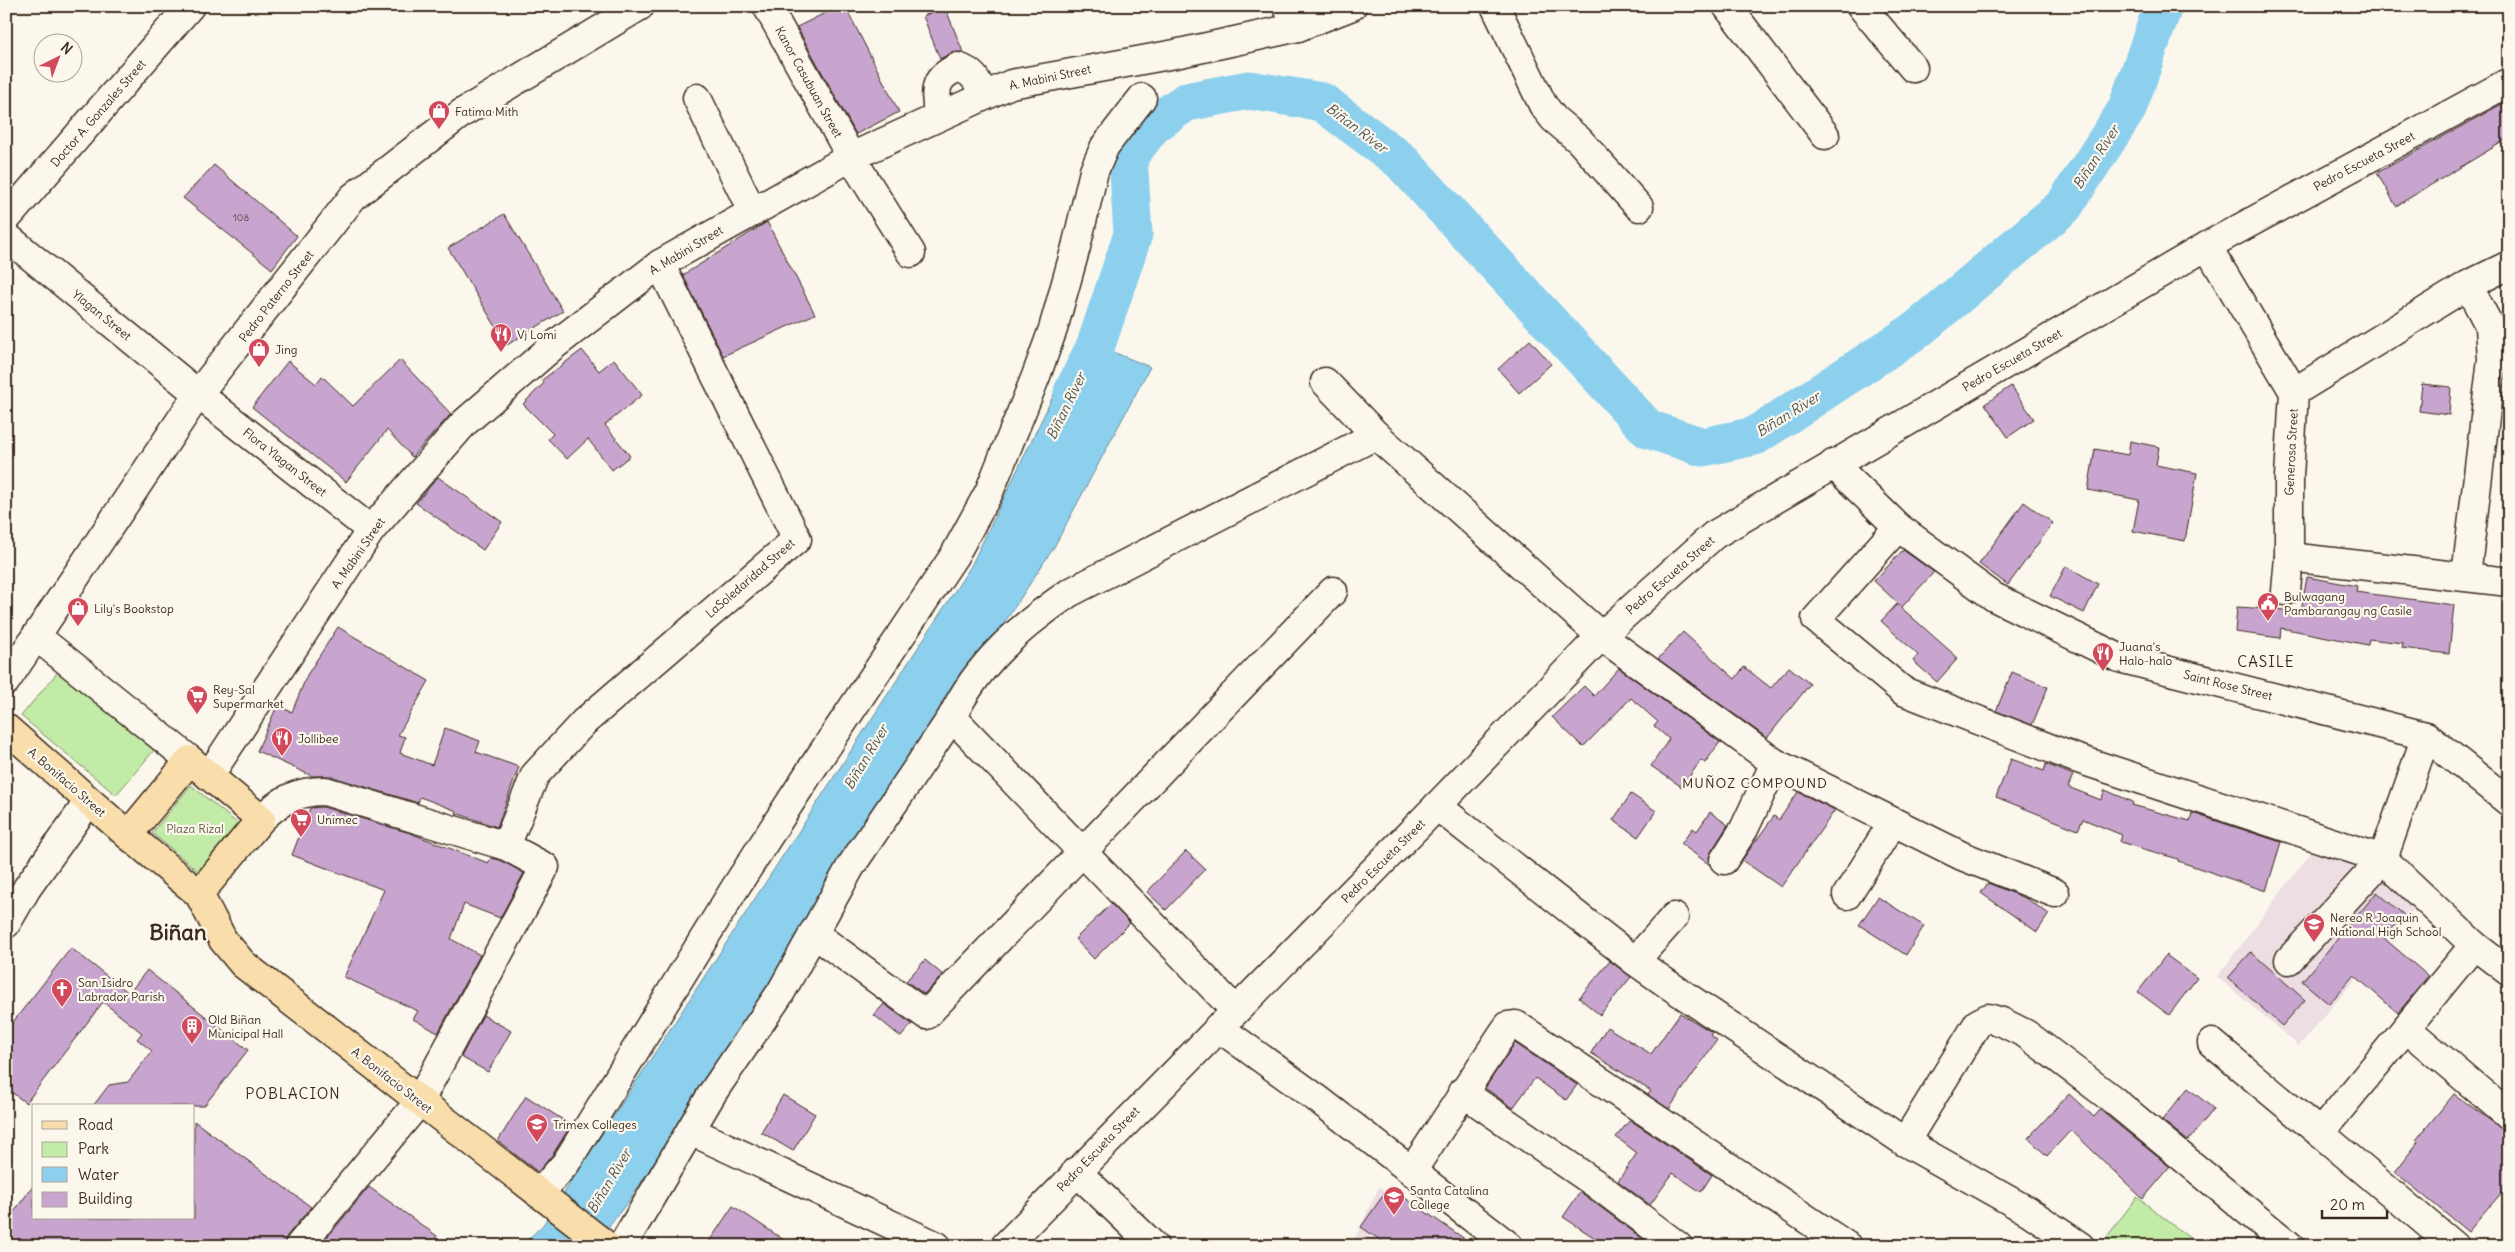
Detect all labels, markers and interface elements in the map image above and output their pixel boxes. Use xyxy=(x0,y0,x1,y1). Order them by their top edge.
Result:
street label: Kanor Casubuan Street xyxy=(772,24,846,140)
north arrow xyxy=(32,32,82,82)
text: N xyxy=(57,38,76,58)
street label: Doctor A. Gonzales Street xyxy=(47,56,149,170)
street label: A. Mabini Street xyxy=(1008,61,1092,93)
shop icon: Fatima Mith xyxy=(427,99,451,130)
water label: Biñan River xyxy=(1323,99,1393,158)
place label: Fatima Mith xyxy=(455,104,518,119)
water label: Biñan River xyxy=(2069,120,2124,192)
street label: Pedro Escueta Street xyxy=(2311,128,2417,194)
house number: 108 xyxy=(233,211,249,224)
street label: A. Mabini Street xyxy=(646,222,726,278)
street label: Pedro Paterno Street xyxy=(236,247,316,345)
street label: Ylagan Street xyxy=(69,287,135,343)
restaurant icon: Vj Lomi xyxy=(489,322,513,353)
street label: Pedro Escueta Street xyxy=(1960,325,2064,395)
place label: Vj Lomi xyxy=(517,327,556,342)
shop icon: Jing xyxy=(247,337,271,368)
place label: Jing xyxy=(275,342,298,357)
water label: Biñan River xyxy=(1042,368,1091,442)
water label: Biñan River xyxy=(1753,386,1825,441)
street label: Generosa Street xyxy=(2281,408,2301,496)
street label: Flora Ylagan Street xyxy=(240,425,330,499)
street label: A. Mabini Street xyxy=(328,515,388,591)
street label: Pedro Escueta Street xyxy=(1623,532,1717,618)
street label: LaSoledaridad Street xyxy=(702,535,798,621)
place label: Bulwagang Pambarangay ng Casile xyxy=(2284,589,2412,618)
public building icon: Bulwagang Pambarangay ng Casile xyxy=(2256,591,2280,622)
shop icon: Lily's Bookstop xyxy=(66,596,90,627)
place label: Lily's Bookstop xyxy=(94,601,174,616)
place label: Juana's Halo-halo xyxy=(2119,639,2172,668)
restaurant icon: Juana's Halo-halo xyxy=(2091,641,2115,672)
district label: CASILE xyxy=(2237,652,2295,671)
street label: Saint Rose Street xyxy=(2182,667,2274,703)
place label: Rey-Sal Supermarket xyxy=(213,682,284,711)
supermarket icon: Rey-Sal Supermarket xyxy=(185,684,209,715)
water label: Biñan River xyxy=(840,720,893,792)
restaurant icon: Jollibee xyxy=(270,726,294,757)
place label: Jollibee xyxy=(298,731,338,746)
street label: A. Bonifacio Street xyxy=(25,744,109,820)
district label: MUÑOZ COMPOUND xyxy=(1682,774,1828,792)
supermarket icon: Unimec xyxy=(289,807,313,838)
place label: Unimec xyxy=(317,812,358,827)
street label: Pedro Escueta Street xyxy=(1338,816,1428,906)
park label: Plaza Rizal xyxy=(166,821,224,836)
place label: Nereo R Joaquin National High School xyxy=(2330,910,2442,939)
school or university icon: Nereo R Joaquin National High School xyxy=(2302,912,2326,943)
district label: Biñan xyxy=(149,918,207,946)
place label: San Isidro Labrador Parish xyxy=(78,975,165,1004)
church icon: San Isidro Labrador Parish xyxy=(50,977,74,1008)
place label: Old Biñan Municipal Hall xyxy=(208,1012,283,1041)
building icon: Old Biñan Municipal Hall xyxy=(180,1014,204,1045)
street label: A. Bonifacio Street xyxy=(349,1044,435,1116)
district label: POBLACION xyxy=(245,1084,341,1103)
street label: Pedro Escueta Street xyxy=(1054,1103,1142,1195)
legend xyxy=(32,1104,195,1220)
school or university icon: Trimex Colleges xyxy=(525,1112,549,1143)
text: Road xyxy=(78,1115,113,1134)
place label: Trimex Colleges xyxy=(553,1117,637,1132)
text: Park xyxy=(78,1139,109,1158)
water label: Biñan River xyxy=(583,1144,636,1216)
text: Water xyxy=(78,1165,119,1184)
place label: Santa Catalina College xyxy=(1410,1183,1489,1212)
school or university icon: Santa Catalina College xyxy=(1382,1185,1406,1216)
scale bar xyxy=(2322,1187,2388,1219)
text: Building xyxy=(78,1189,133,1208)
text: 20 m xyxy=(2330,1195,2365,1214)

